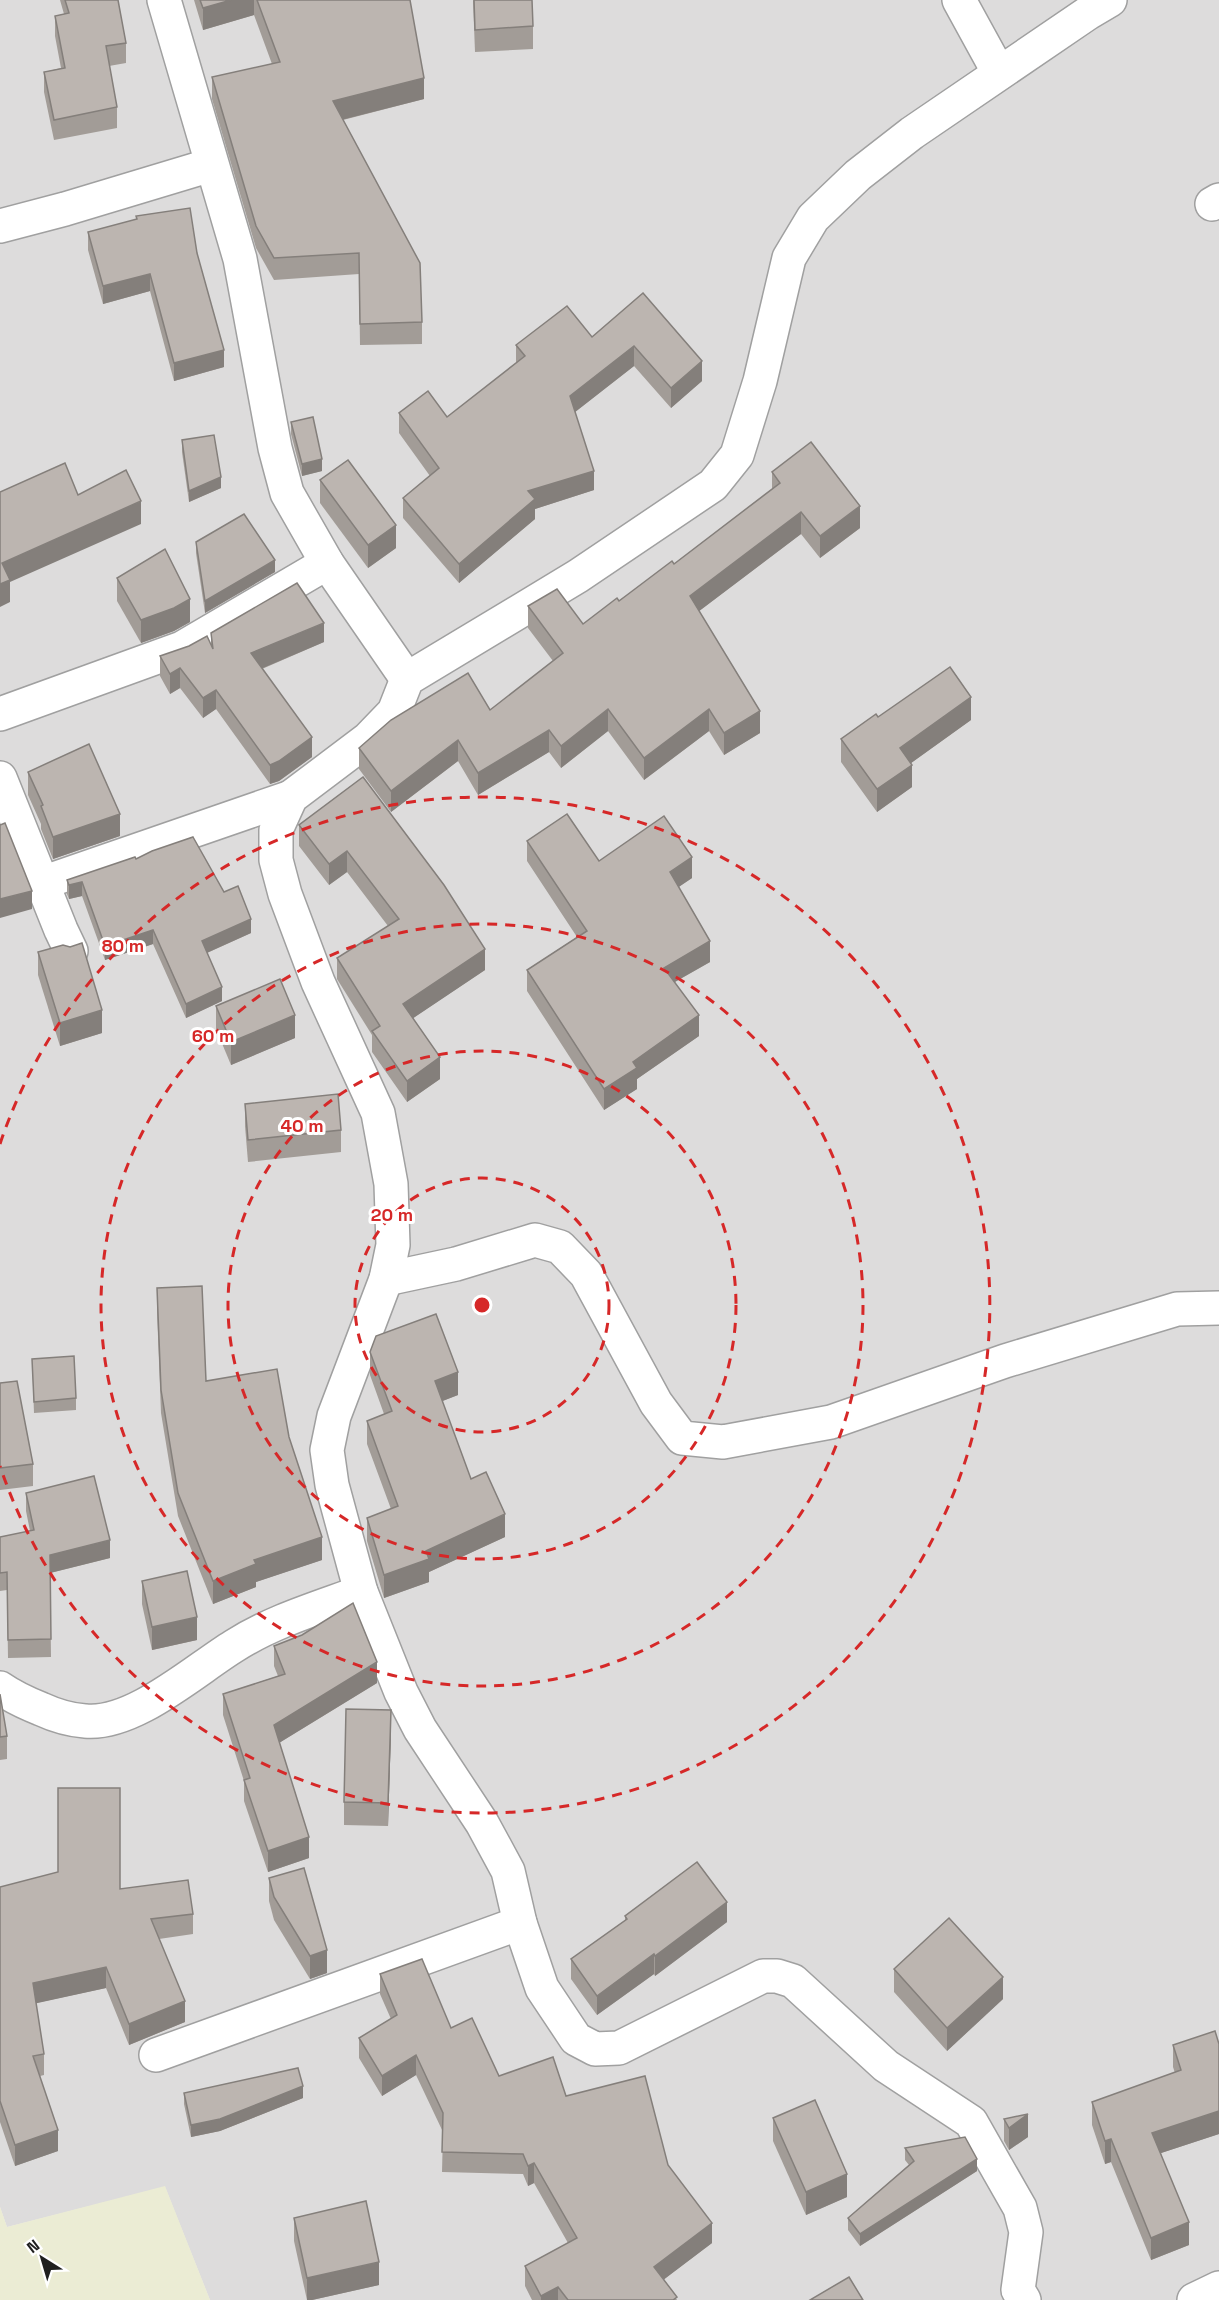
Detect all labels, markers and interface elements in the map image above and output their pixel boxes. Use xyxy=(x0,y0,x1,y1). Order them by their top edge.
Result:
text: 80 m xyxy=(102,934,144,957)
text: 60 m xyxy=(192,1024,234,1047)
text: 40 m xyxy=(280,1114,324,1137)
text: 20 m xyxy=(371,1203,413,1226)
centre of rings xyxy=(472,1295,492,1315)
north arrow xyxy=(12,2228,72,2288)
text: N xyxy=(23,2235,44,2258)

